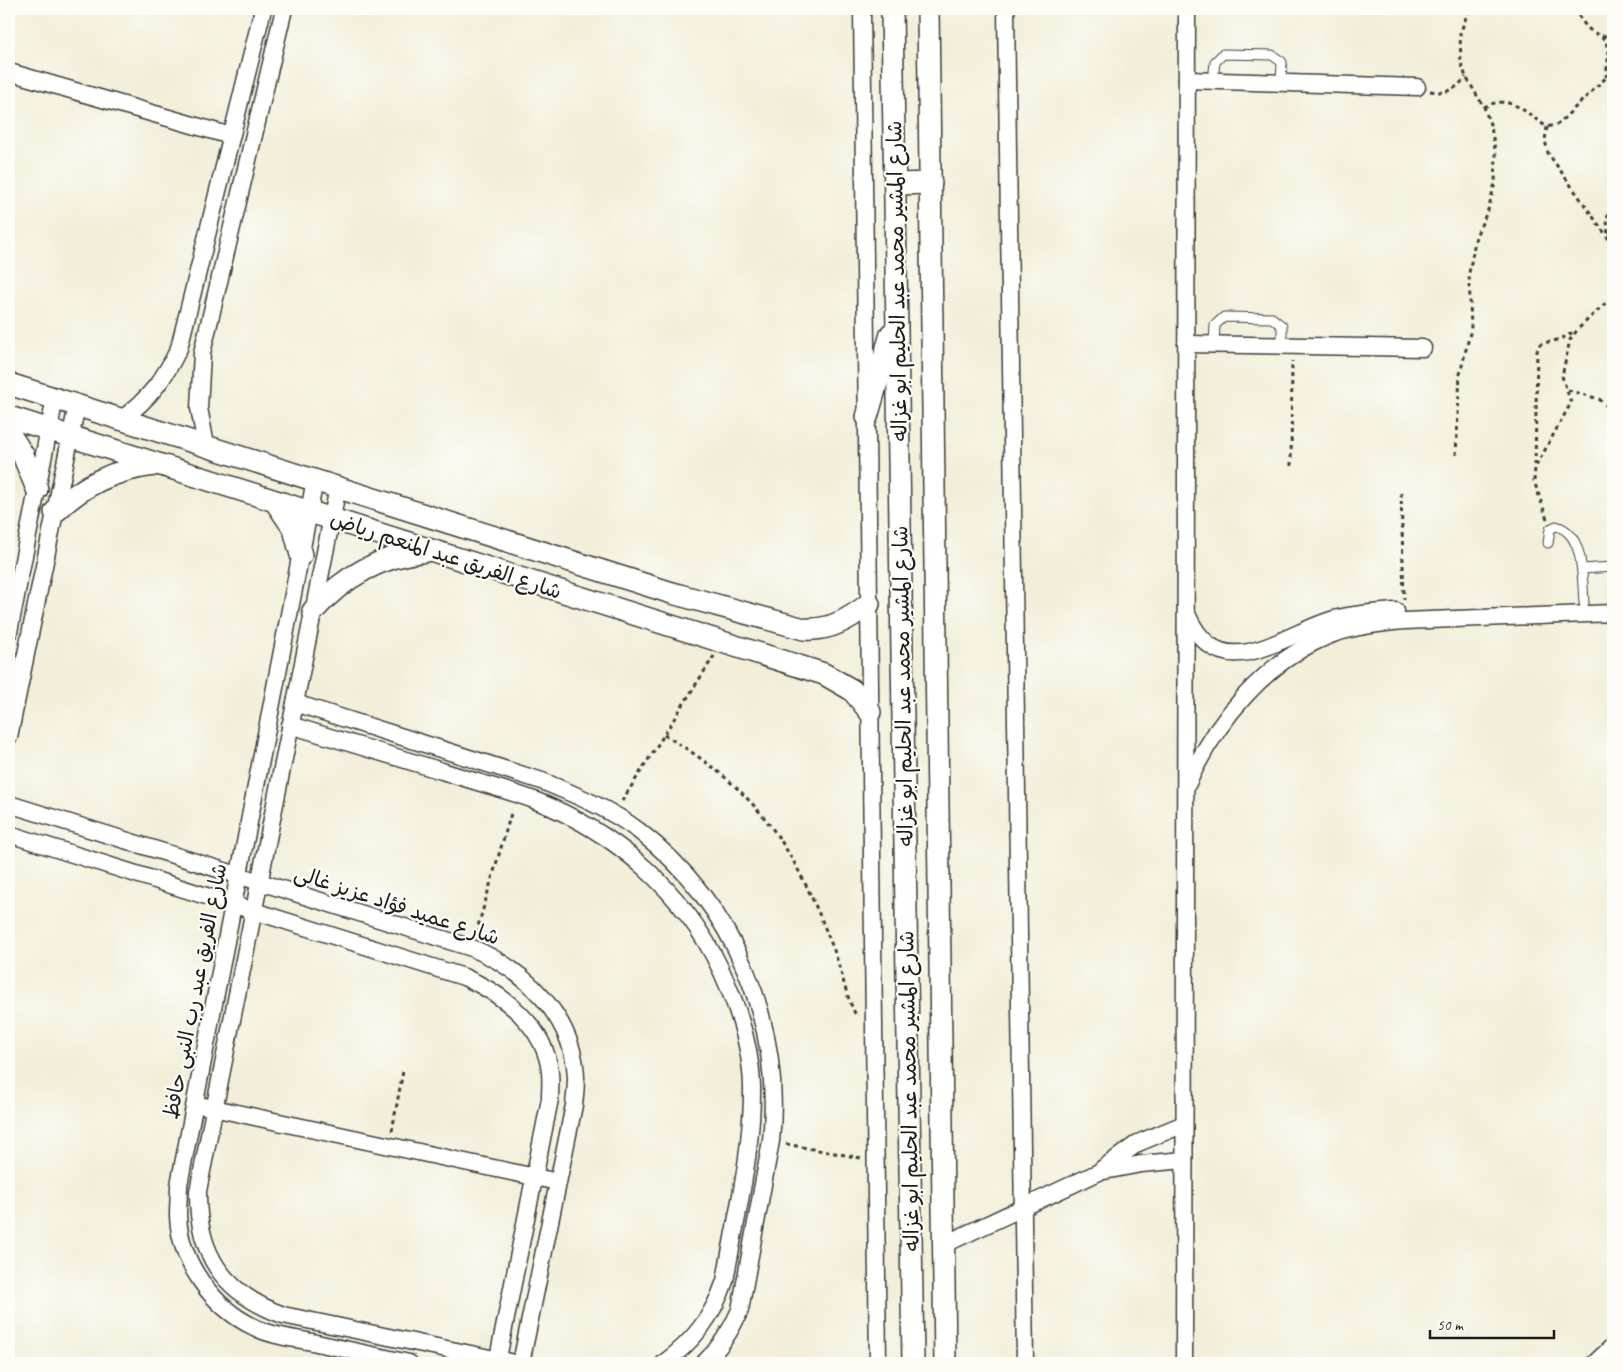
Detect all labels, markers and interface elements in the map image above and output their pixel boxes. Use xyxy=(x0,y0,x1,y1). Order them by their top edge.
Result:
street label: شارع المشير محمد عبد الحليم ابو غزاله xyxy=(881,120,916,441)
street label: شارع الفريق عبد المنعم رياض xyxy=(326,505,565,608)
street label: شارع المشير محمد عبد الحليم ابو غزاله xyxy=(887,525,922,846)
street label: شارع عميد فؤاد عزيز غالى xyxy=(290,860,503,952)
street label: شارع الفريق عبد رب النبى حافظ xyxy=(157,861,235,1121)
street label: شارع المشير محمد عبد الحليم ابو غزاله xyxy=(893,930,928,1251)
scale bar xyxy=(1430,1307,1553,1339)
text: 50 m xyxy=(1437,1316,1464,1335)

